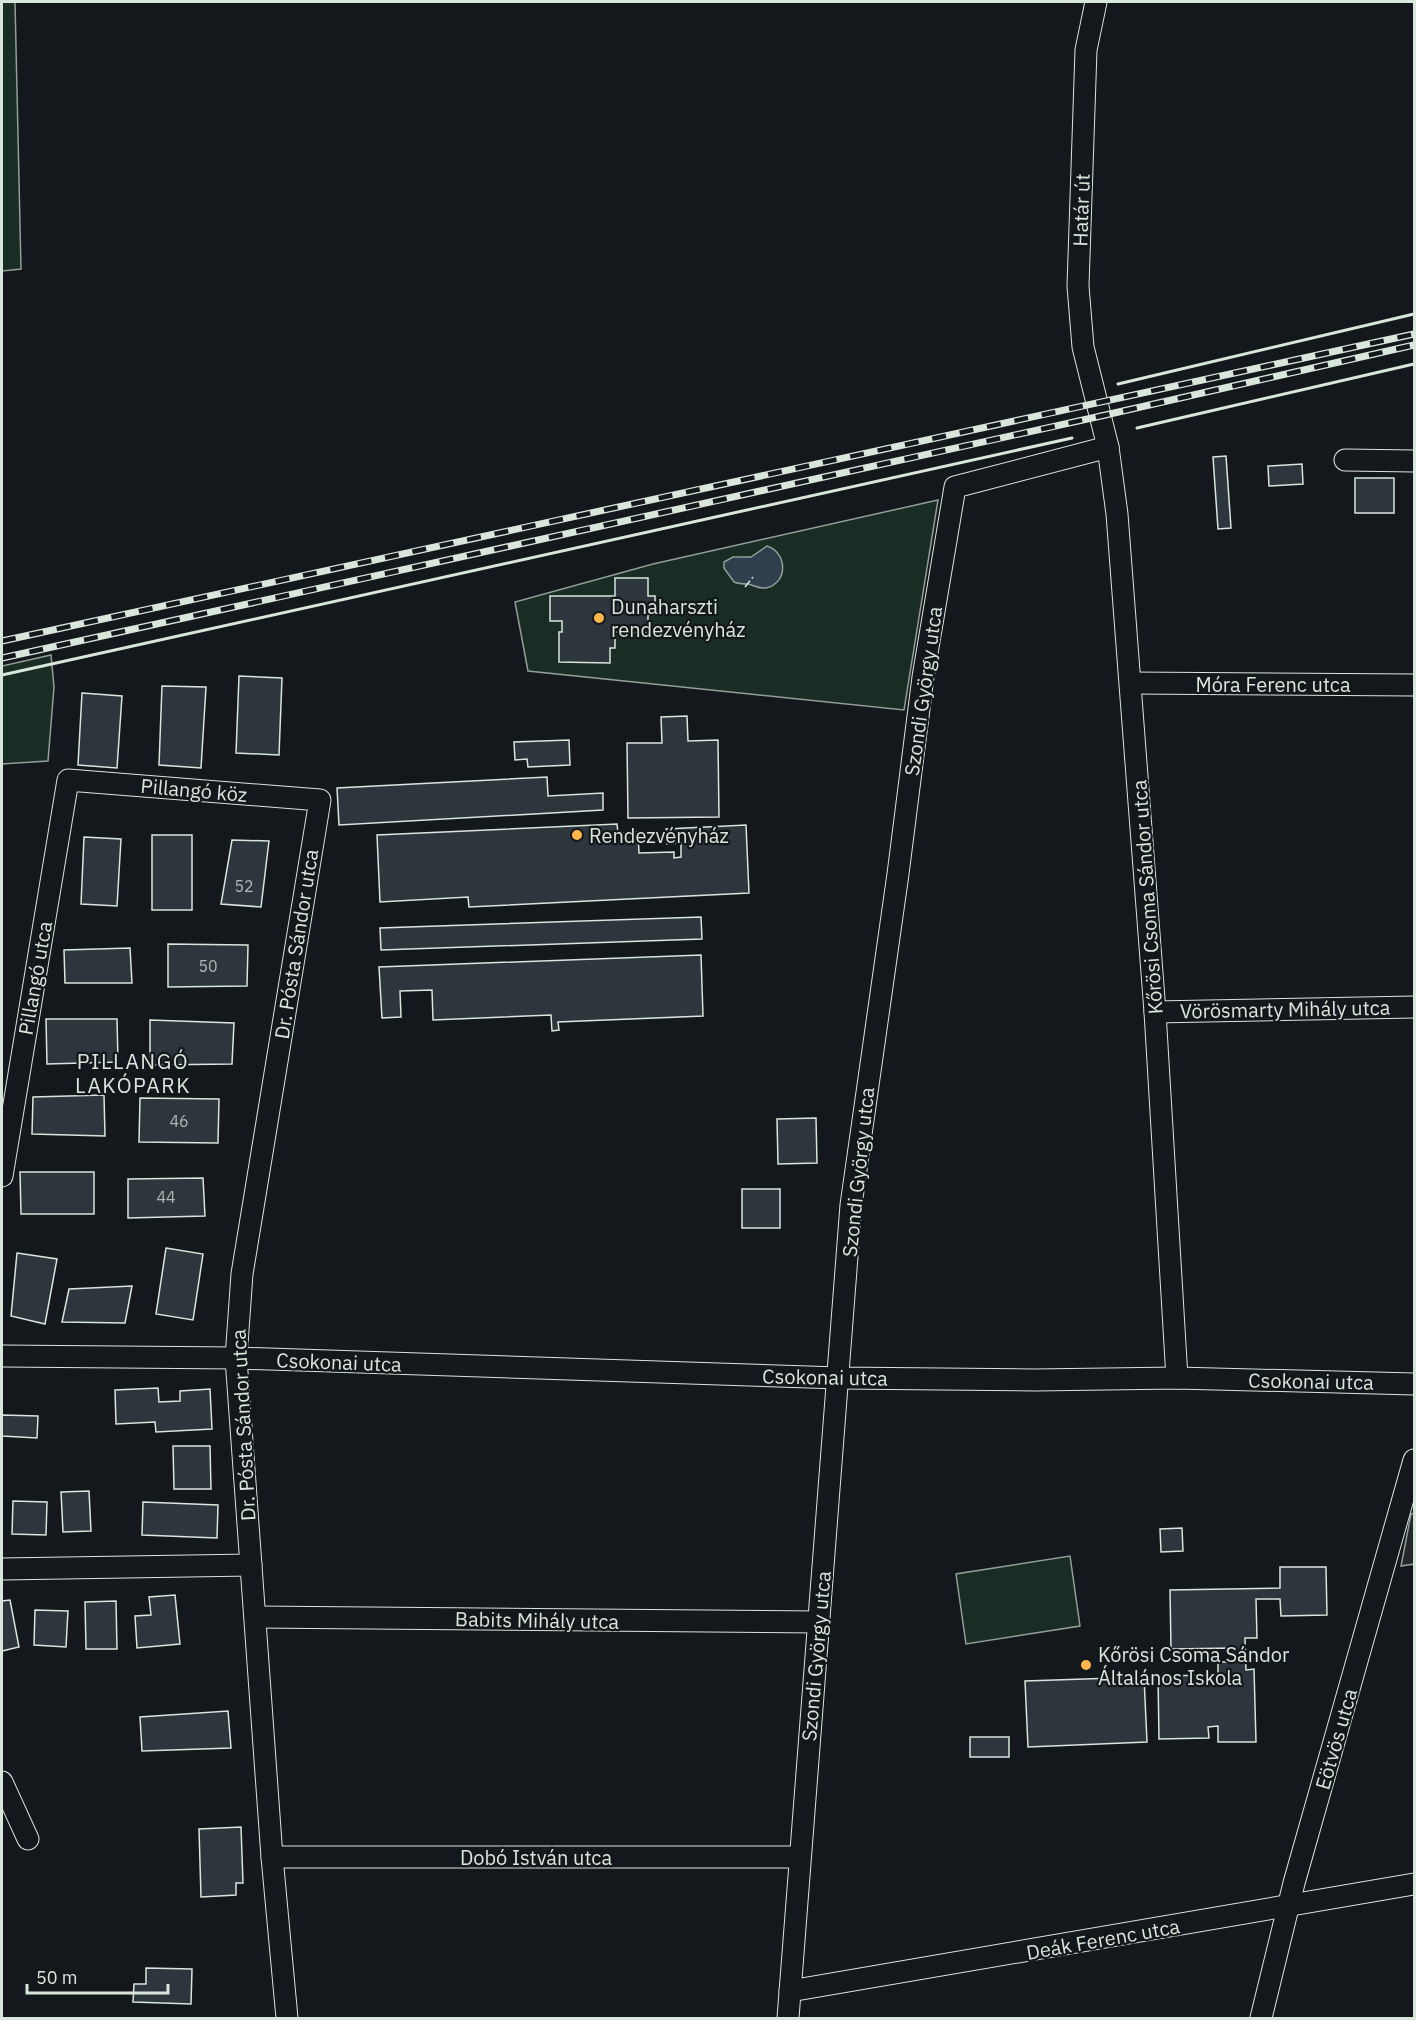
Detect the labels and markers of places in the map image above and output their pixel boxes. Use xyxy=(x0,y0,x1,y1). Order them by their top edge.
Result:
place label: Dunaharszti rendezvényház xyxy=(611,593,746,643)
marker: Dunaharszti rendezvényház xyxy=(592,611,606,625)
place label: Rendezvényház xyxy=(589,822,729,849)
marker: Rendezvényház xyxy=(570,828,584,842)
place label: Kőrösi Csoma Sándor Általános Iskola xyxy=(1098,1641,1289,1691)
marker: Kőrösi Csoma Sándor Általános Iskola xyxy=(1079,1658,1093,1672)

